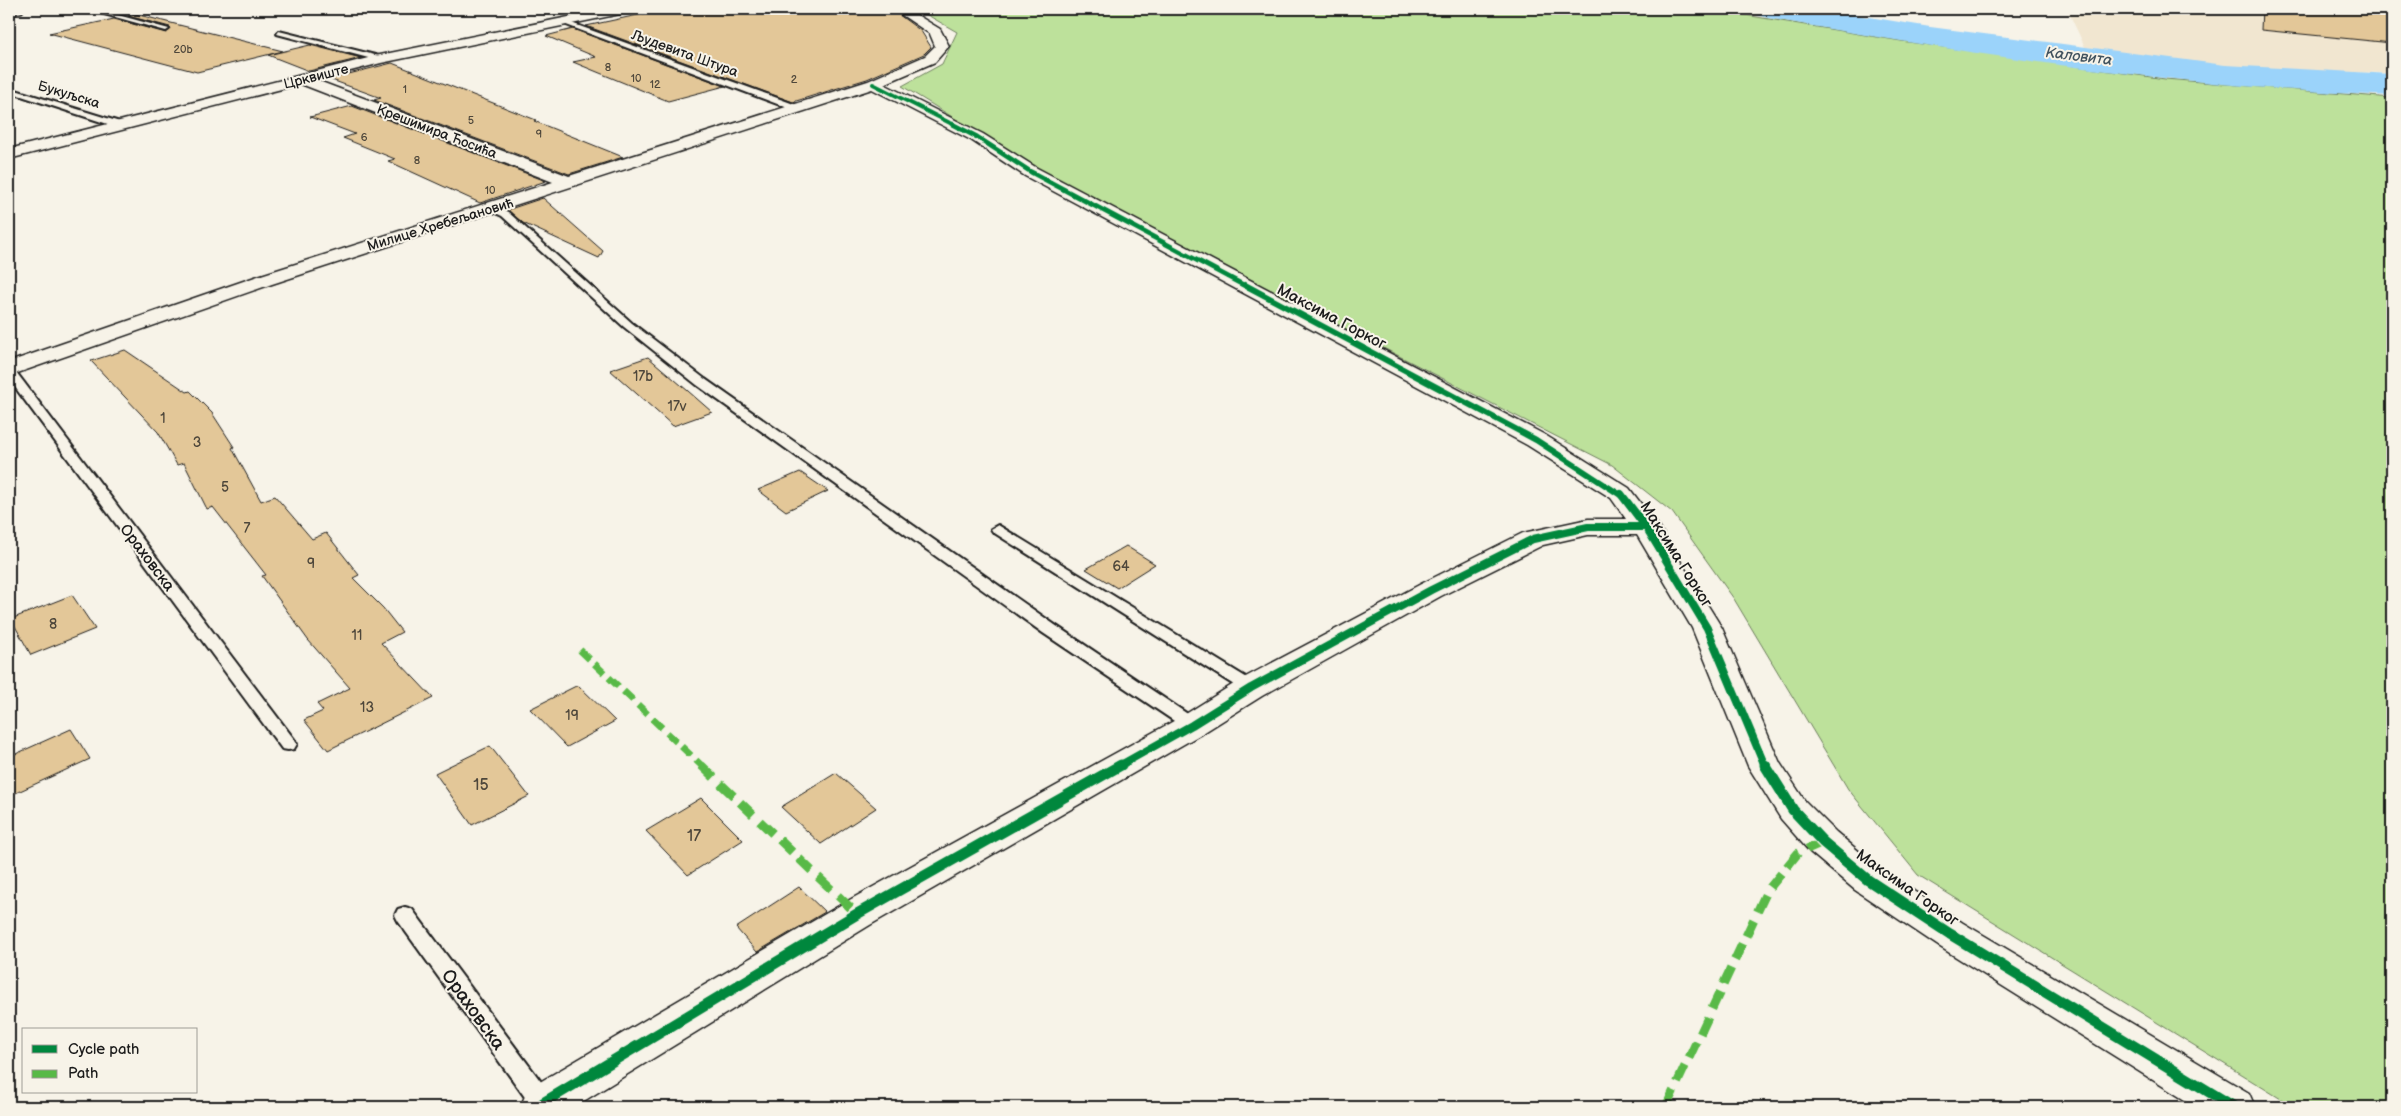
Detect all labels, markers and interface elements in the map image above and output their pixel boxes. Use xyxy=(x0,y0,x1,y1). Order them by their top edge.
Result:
street label: Људевита Штура xyxy=(628,26,741,81)
house number: 20b xyxy=(173,43,193,56)
water label: Каловита xyxy=(2045,43,2113,70)
street label: Црквиште xyxy=(282,60,351,93)
house number: 8 xyxy=(605,61,611,74)
house number: 10 xyxy=(631,72,642,85)
house number: 2 xyxy=(791,73,798,86)
street label: Букуљска xyxy=(36,77,103,112)
house number: 12 xyxy=(650,78,661,91)
house number: 1 xyxy=(403,83,407,96)
street label: Крешимира Ћосића xyxy=(374,101,500,163)
house number: 5 xyxy=(468,114,474,127)
house number: 9 xyxy=(536,128,542,141)
house number: 6 xyxy=(361,131,368,144)
house number: 8 xyxy=(414,154,420,167)
house number: 10 xyxy=(485,184,496,197)
street label: Милице Хребељановић xyxy=(365,194,515,255)
street label: Максима Горког xyxy=(1273,280,1389,354)
house number: 17b xyxy=(633,368,653,385)
house number: 17v xyxy=(667,398,687,415)
house number: 1 xyxy=(160,410,166,427)
house number: 3 xyxy=(193,434,201,451)
house number: 5 xyxy=(221,479,229,496)
street label: Максима Горког xyxy=(1636,498,1716,611)
house number: 7 xyxy=(244,520,251,537)
street label: Ораховска xyxy=(115,521,179,596)
house number: 9 xyxy=(307,555,315,572)
house number: 64 xyxy=(1112,558,1130,575)
house number: 8 xyxy=(49,616,57,633)
house number: 11 xyxy=(352,627,362,644)
house number: 13 xyxy=(360,699,374,716)
house number: 19 xyxy=(565,707,579,724)
house number: 15 xyxy=(473,776,489,795)
house number: 17 xyxy=(687,827,701,846)
street label: Максима Горког xyxy=(1852,846,1962,931)
street label: Ораховска xyxy=(436,965,510,1055)
legend xyxy=(22,1028,198,1094)
text: Cycle path xyxy=(68,1040,139,1059)
text: Path xyxy=(68,1064,98,1083)

